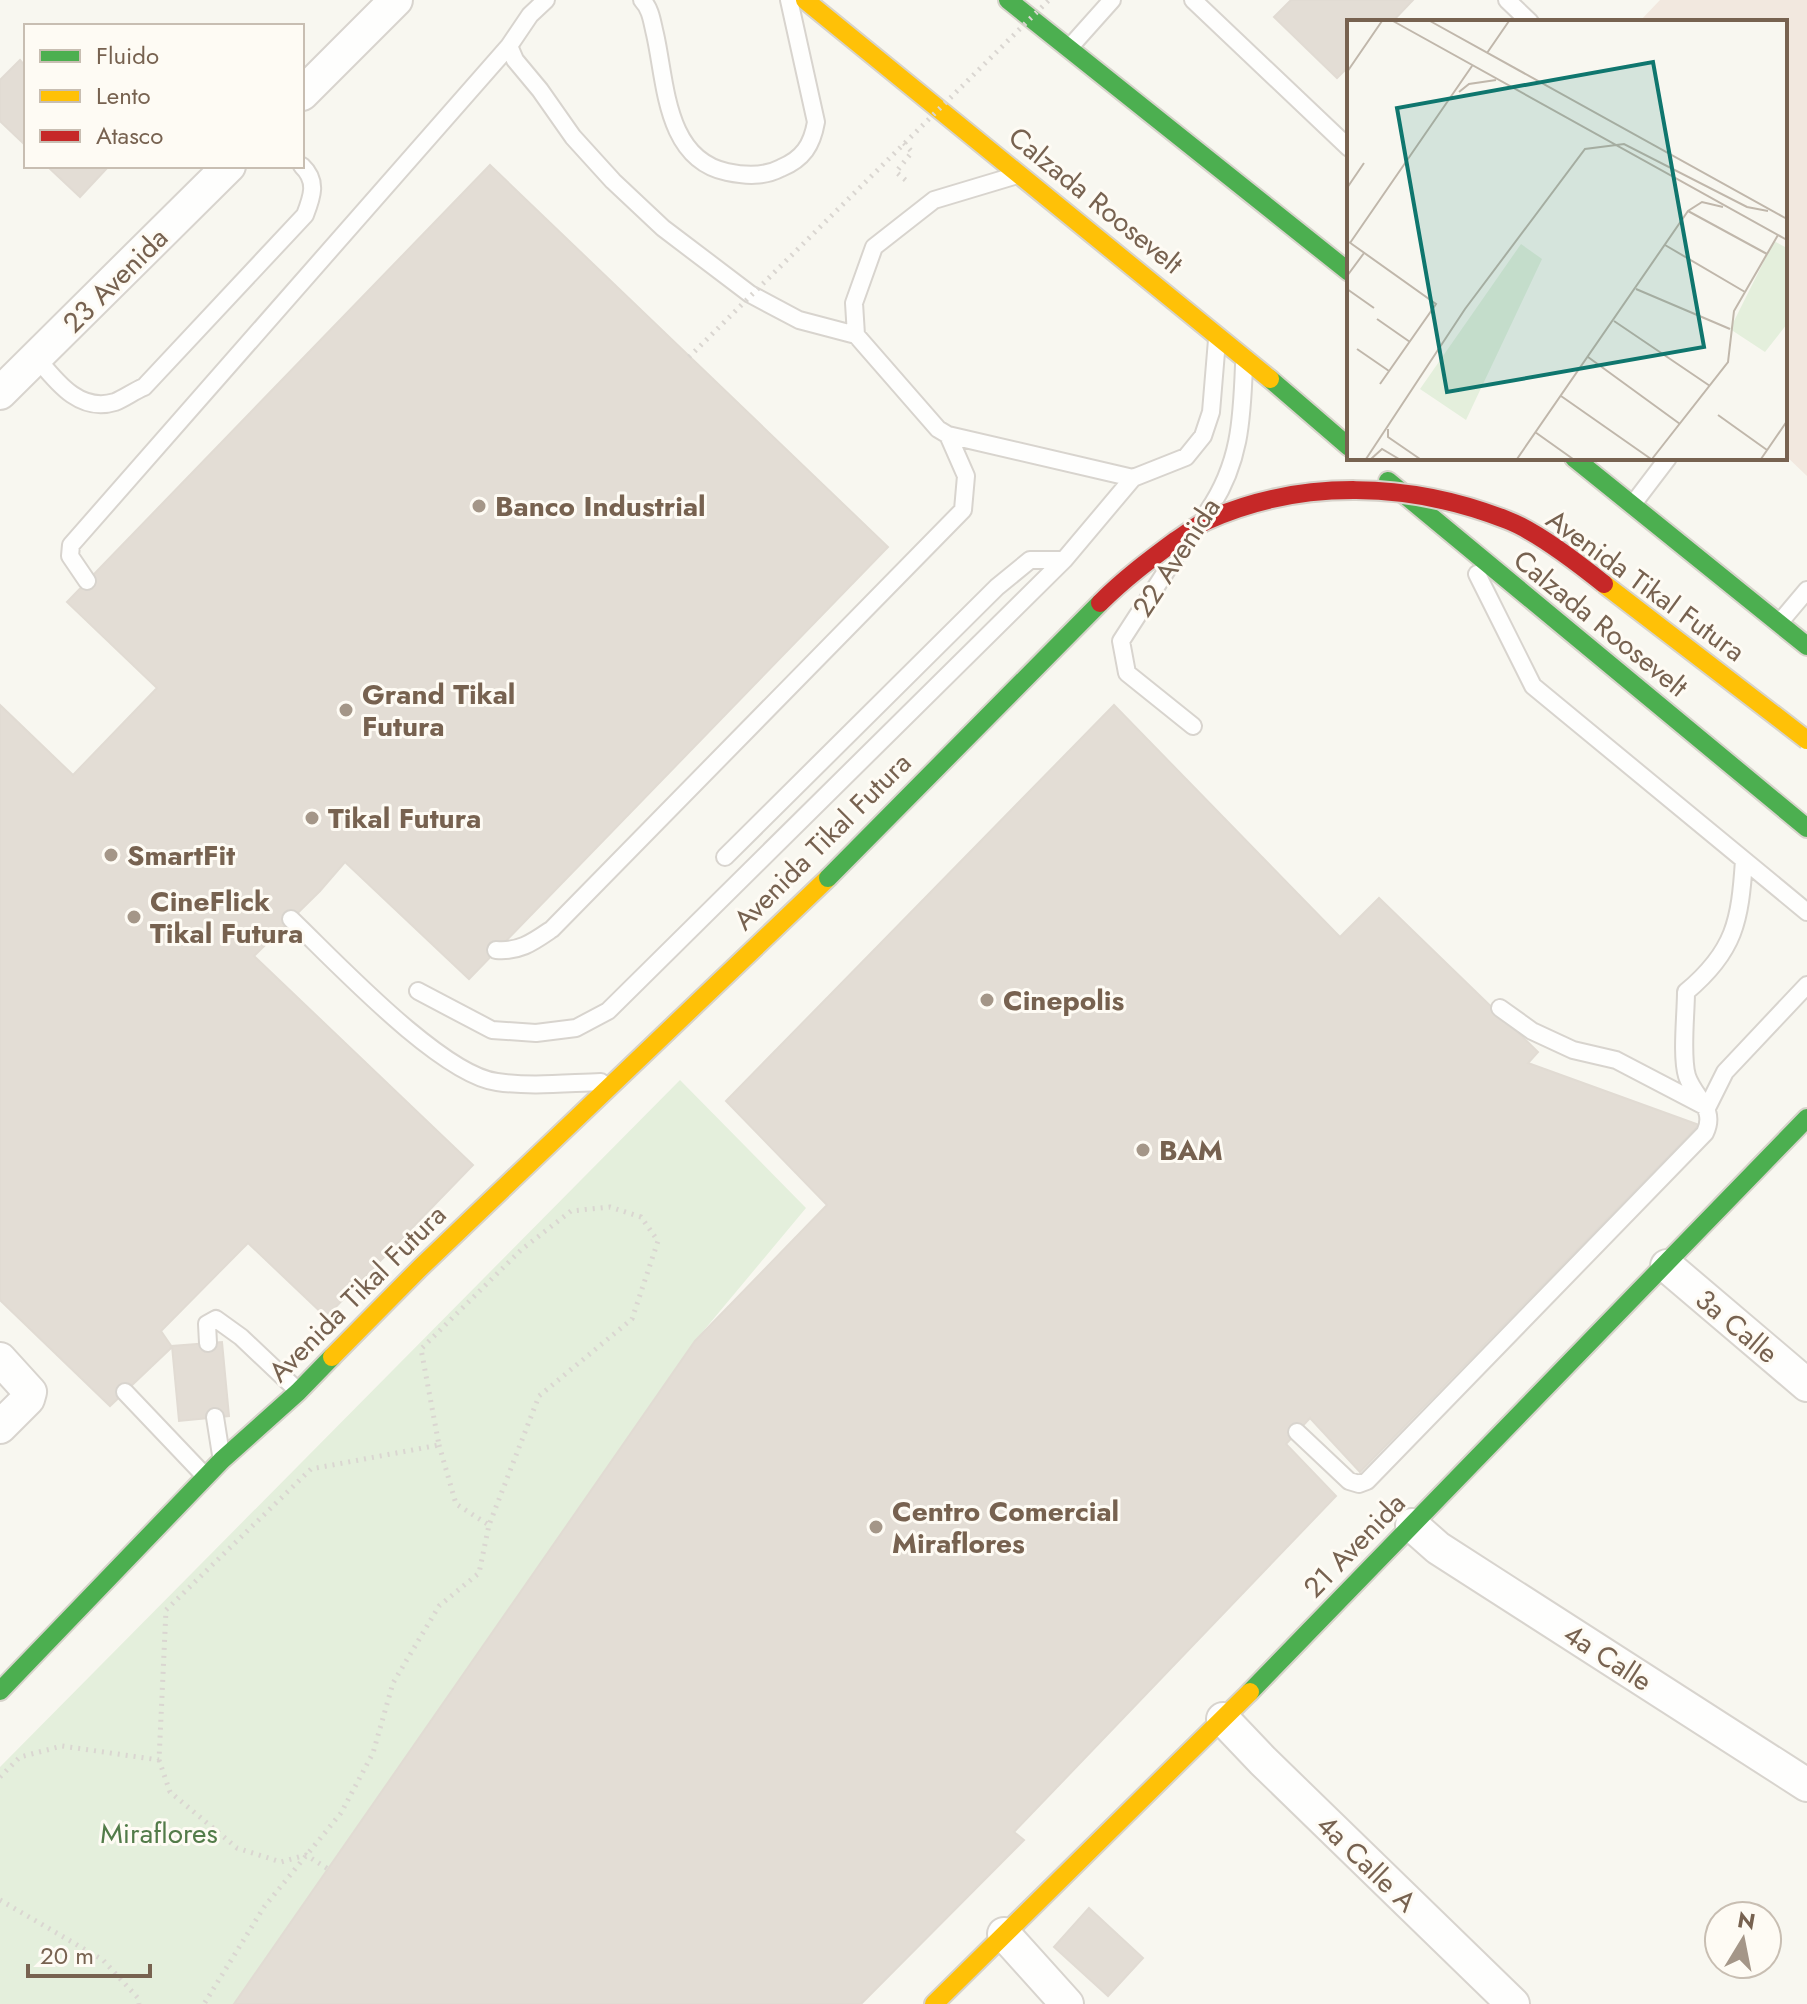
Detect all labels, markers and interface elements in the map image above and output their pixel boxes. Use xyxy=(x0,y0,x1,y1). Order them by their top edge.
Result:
inset map xyxy=(1347,20,1787,460)
legend xyxy=(24,24,304,168)
text: Fluido xyxy=(96,38,159,73)
text: Lento xyxy=(96,78,151,113)
street label: Calzada Roosevelt xyxy=(1000,117,1192,284)
text: Atasco xyxy=(96,118,163,153)
street label: 23 Avenida xyxy=(53,218,177,342)
place label: Banco Industrial xyxy=(495,486,706,527)
street label: 22 Avenida xyxy=(1122,489,1230,625)
marker: Banco Industrial xyxy=(470,497,488,515)
street label: Avenida Tikal Futura xyxy=(1538,499,1754,672)
street label: Calzada Roosevelt xyxy=(1505,540,1697,707)
place label: Grand Tikal Futura xyxy=(362,674,515,747)
marker: Grand Tikal Futura xyxy=(337,701,355,719)
street label: Avenida Tikal Futura xyxy=(724,743,921,940)
place label: Tikal Futura xyxy=(328,798,481,839)
marker: Tikal Futura xyxy=(303,809,321,827)
place label: SmartFit xyxy=(127,835,235,876)
marker: SmartFit xyxy=(102,846,120,864)
place label: CineFlick Tikal Futura xyxy=(150,881,303,954)
marker: CineFlick Tikal Futura xyxy=(125,908,143,926)
place label: Cinepolis xyxy=(1003,980,1125,1021)
marker: Cinepolis xyxy=(978,991,996,1009)
place label: BAM xyxy=(1159,1130,1223,1171)
marker: BAM xyxy=(1134,1141,1152,1159)
street label: Avenida Tikal Futura xyxy=(259,1195,456,1392)
street label: 3a Calle xyxy=(1686,1279,1787,1373)
street label: 21 Avenida xyxy=(1294,1484,1415,1607)
place label: Centro Comercial Miraflores xyxy=(892,1491,1119,1564)
marker: Centro Comercial Miraflores xyxy=(867,1518,885,1536)
street label: 4a Calle xyxy=(1555,1614,1660,1701)
street label: 4a Calle A xyxy=(1307,1805,1426,1922)
park label: Miraflores xyxy=(100,1813,218,1854)
north arrow xyxy=(1703,1900,1783,1980)
text: N xyxy=(1735,1903,1758,1938)
scale bar xyxy=(28,1928,150,1978)
text: 20 m xyxy=(40,1938,94,1973)

